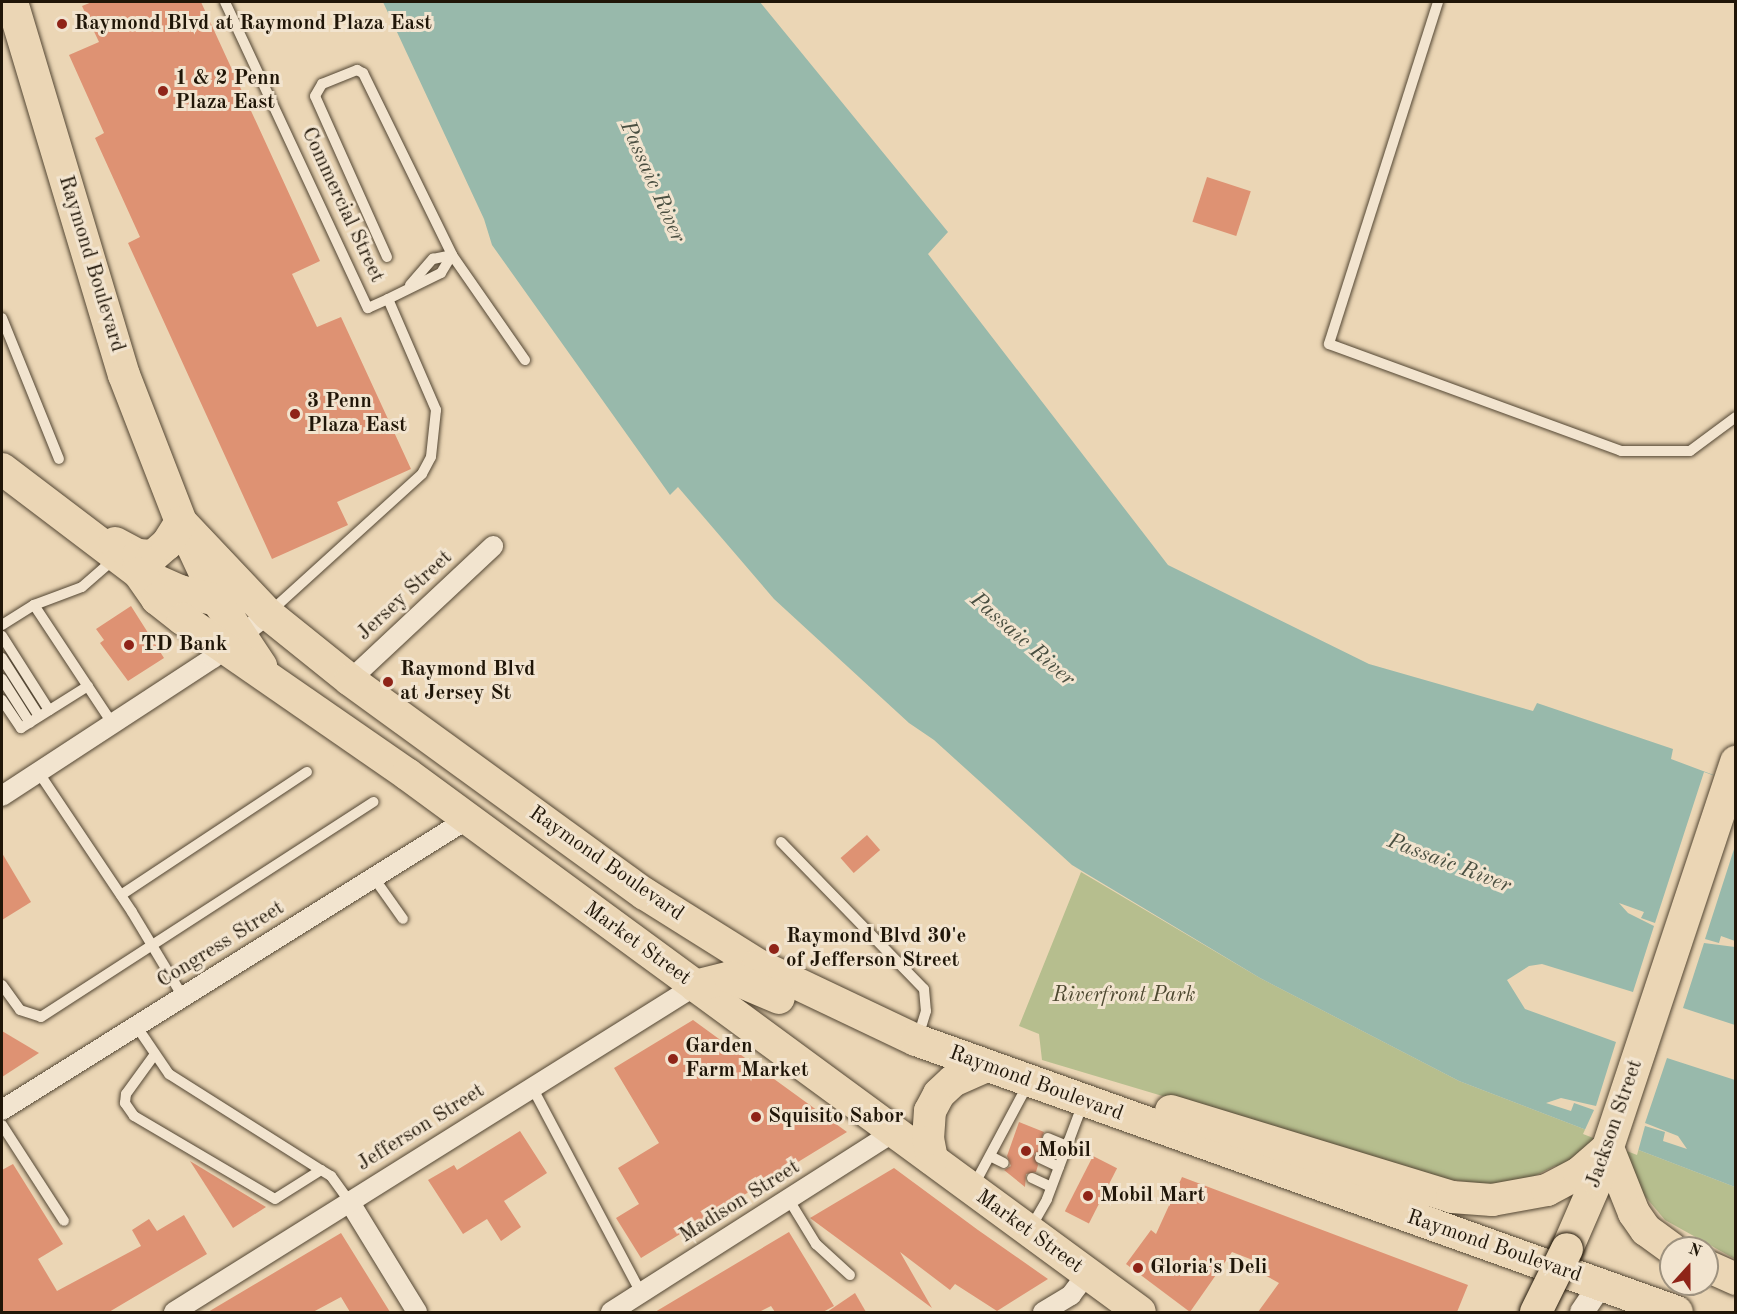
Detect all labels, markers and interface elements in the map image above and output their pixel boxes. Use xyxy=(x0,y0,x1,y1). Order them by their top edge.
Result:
place label: Raymond Blvd at Raymond Plaza East xyxy=(74,11,432,37)
marker: Raymond Blvd at Raymond Plaza East xyxy=(55,17,69,31)
place label: 1 & 2 Penn Plaza East xyxy=(175,66,280,116)
marker: 1 & 2 Penn Plaza East xyxy=(156,84,170,98)
water label: Passaic River xyxy=(613,117,691,247)
street label: Commercial Street xyxy=(295,123,389,287)
street label: Raymond Boulevard xyxy=(52,173,130,355)
place label: 3 Penn Plaza East xyxy=(307,389,407,439)
marker: 3 Penn Plaza East xyxy=(288,407,302,421)
street label: Jersey Street xyxy=(352,546,458,646)
water label: Passaic River xyxy=(964,587,1080,693)
place label: TD Bank xyxy=(141,632,227,658)
marker: TD Bank xyxy=(122,638,136,652)
place label: Raymond Blvd at Jersey St xyxy=(400,657,535,707)
marker: Raymond Blvd at Jersey St xyxy=(381,675,395,689)
street label: Raymond Boulevard xyxy=(524,801,688,927)
water label: Passaic River xyxy=(1383,828,1515,900)
street label: Congress Street xyxy=(153,896,289,994)
street label: Market Street xyxy=(579,897,695,991)
place label: Raymond Blvd 30'e of Jefferson Street xyxy=(786,924,966,974)
marker: Raymond Blvd 30'e of Jefferson Street xyxy=(767,942,781,956)
park label: Riverfront Park xyxy=(1052,983,1196,1009)
place label: Garden Farm Market xyxy=(685,1034,809,1084)
street label: Raymond Boulevard xyxy=(946,1041,1126,1127)
marker: Garden Farm Market xyxy=(666,1052,680,1066)
street label: Jackson Street xyxy=(1581,1056,1649,1192)
street label: Jefferson Street xyxy=(353,1079,489,1177)
place label: Squisito Sabor xyxy=(768,1104,904,1130)
marker: Squisito Sabor xyxy=(749,1110,763,1124)
place label: Mobil xyxy=(1038,1138,1091,1164)
marker: Mobil xyxy=(1019,1144,1033,1158)
street label: Madison Street xyxy=(675,1155,805,1249)
place label: Mobil Mart xyxy=(1100,1183,1205,1209)
street label: Market Street xyxy=(971,1185,1087,1279)
marker: Mobil Mart xyxy=(1081,1189,1095,1203)
street label: Raymond Boulevard xyxy=(1403,1205,1585,1289)
north arrow xyxy=(1659,1236,1719,1296)
text: N xyxy=(1686,1241,1703,1261)
place label: Gloria's Deli xyxy=(1150,1255,1267,1281)
marker: Gloria's Deli xyxy=(1131,1261,1145,1275)

